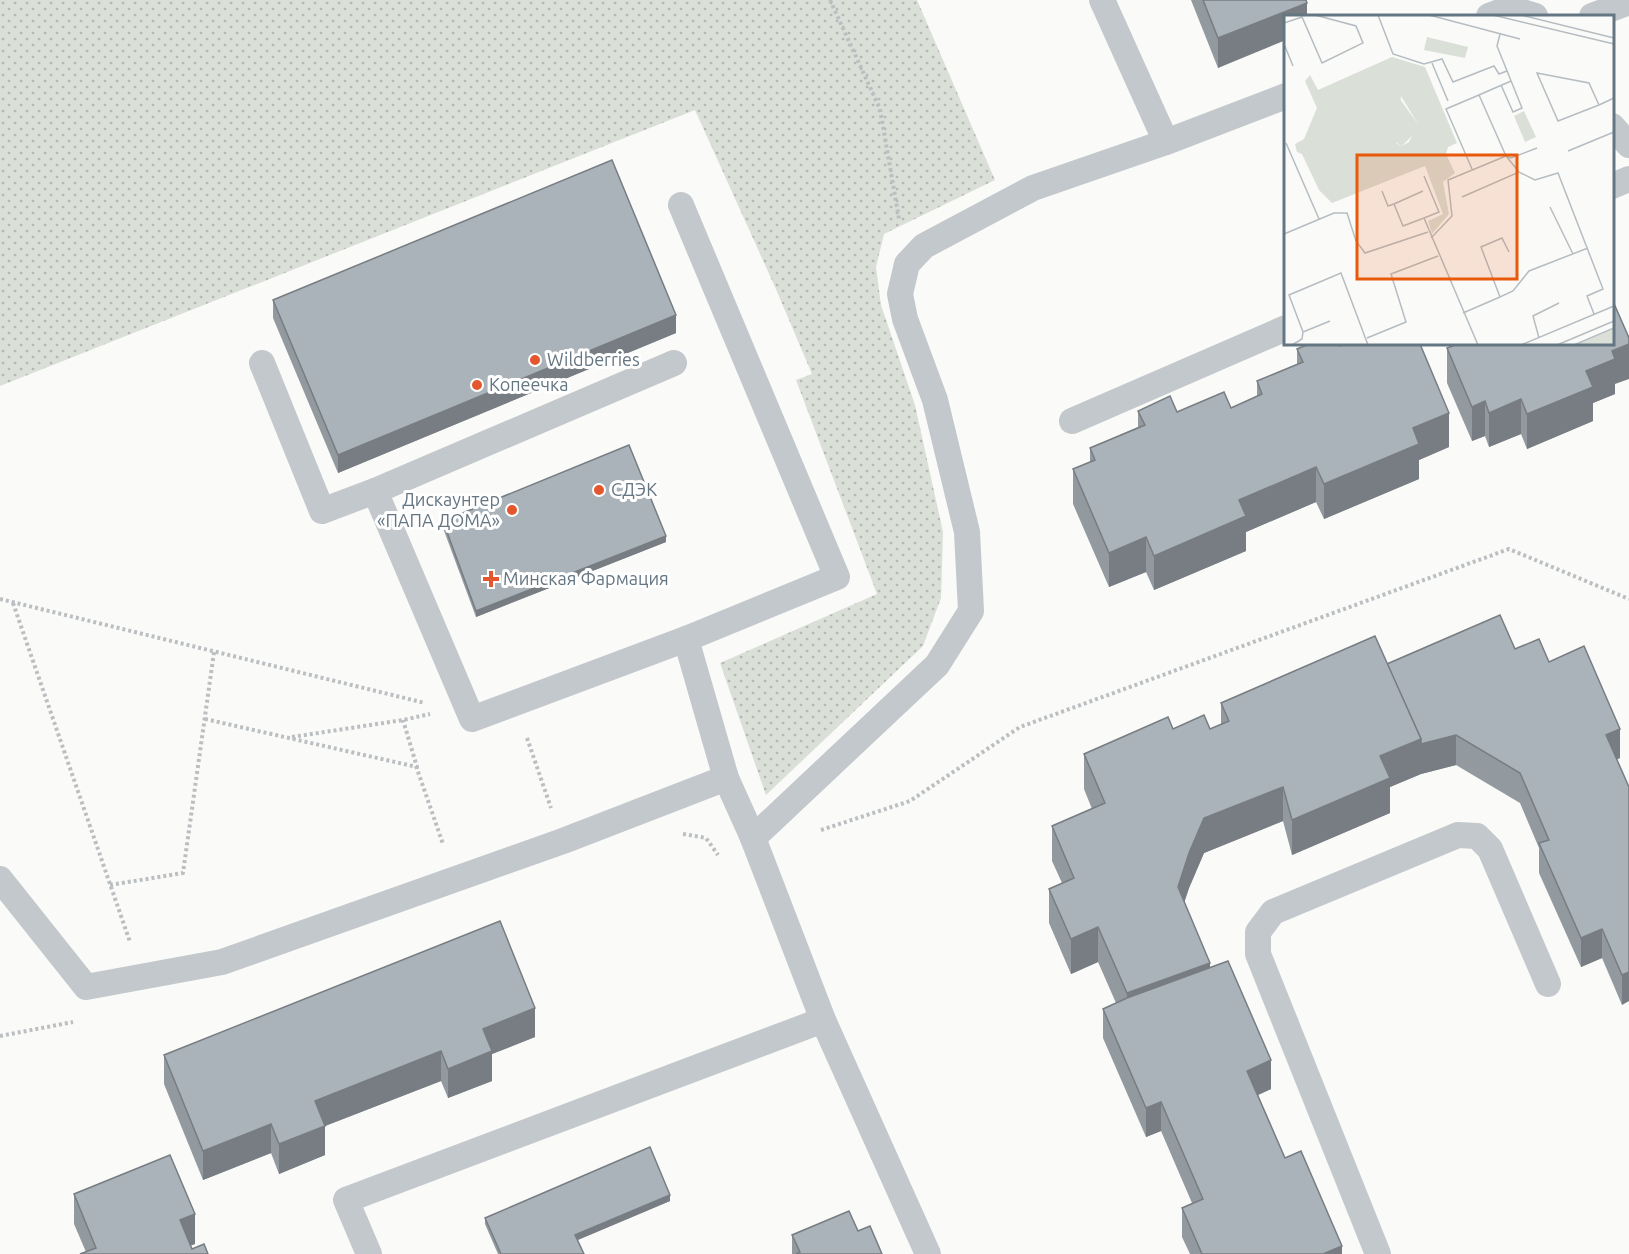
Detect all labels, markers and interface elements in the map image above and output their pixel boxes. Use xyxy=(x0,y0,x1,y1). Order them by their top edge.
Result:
inset map xyxy=(1284,15,1614,345)
place label: Wildberries xyxy=(547,349,640,369)
marker: Wildberries xyxy=(528,353,542,367)
place label: Копеечка xyxy=(489,374,568,394)
marker: Копеечка xyxy=(470,378,484,392)
place label: СДЭК xyxy=(611,479,657,499)
marker: СДЭК xyxy=(592,483,606,497)
place label: Дискаунтер «ПАПА ДОМА» xyxy=(377,489,500,530)
marker: Дискаунтер «ПАПА ДОМА» xyxy=(505,503,519,517)
place label: Минская Фармация xyxy=(503,568,669,588)
marker: Минская Фармация xyxy=(484,572,498,586)

